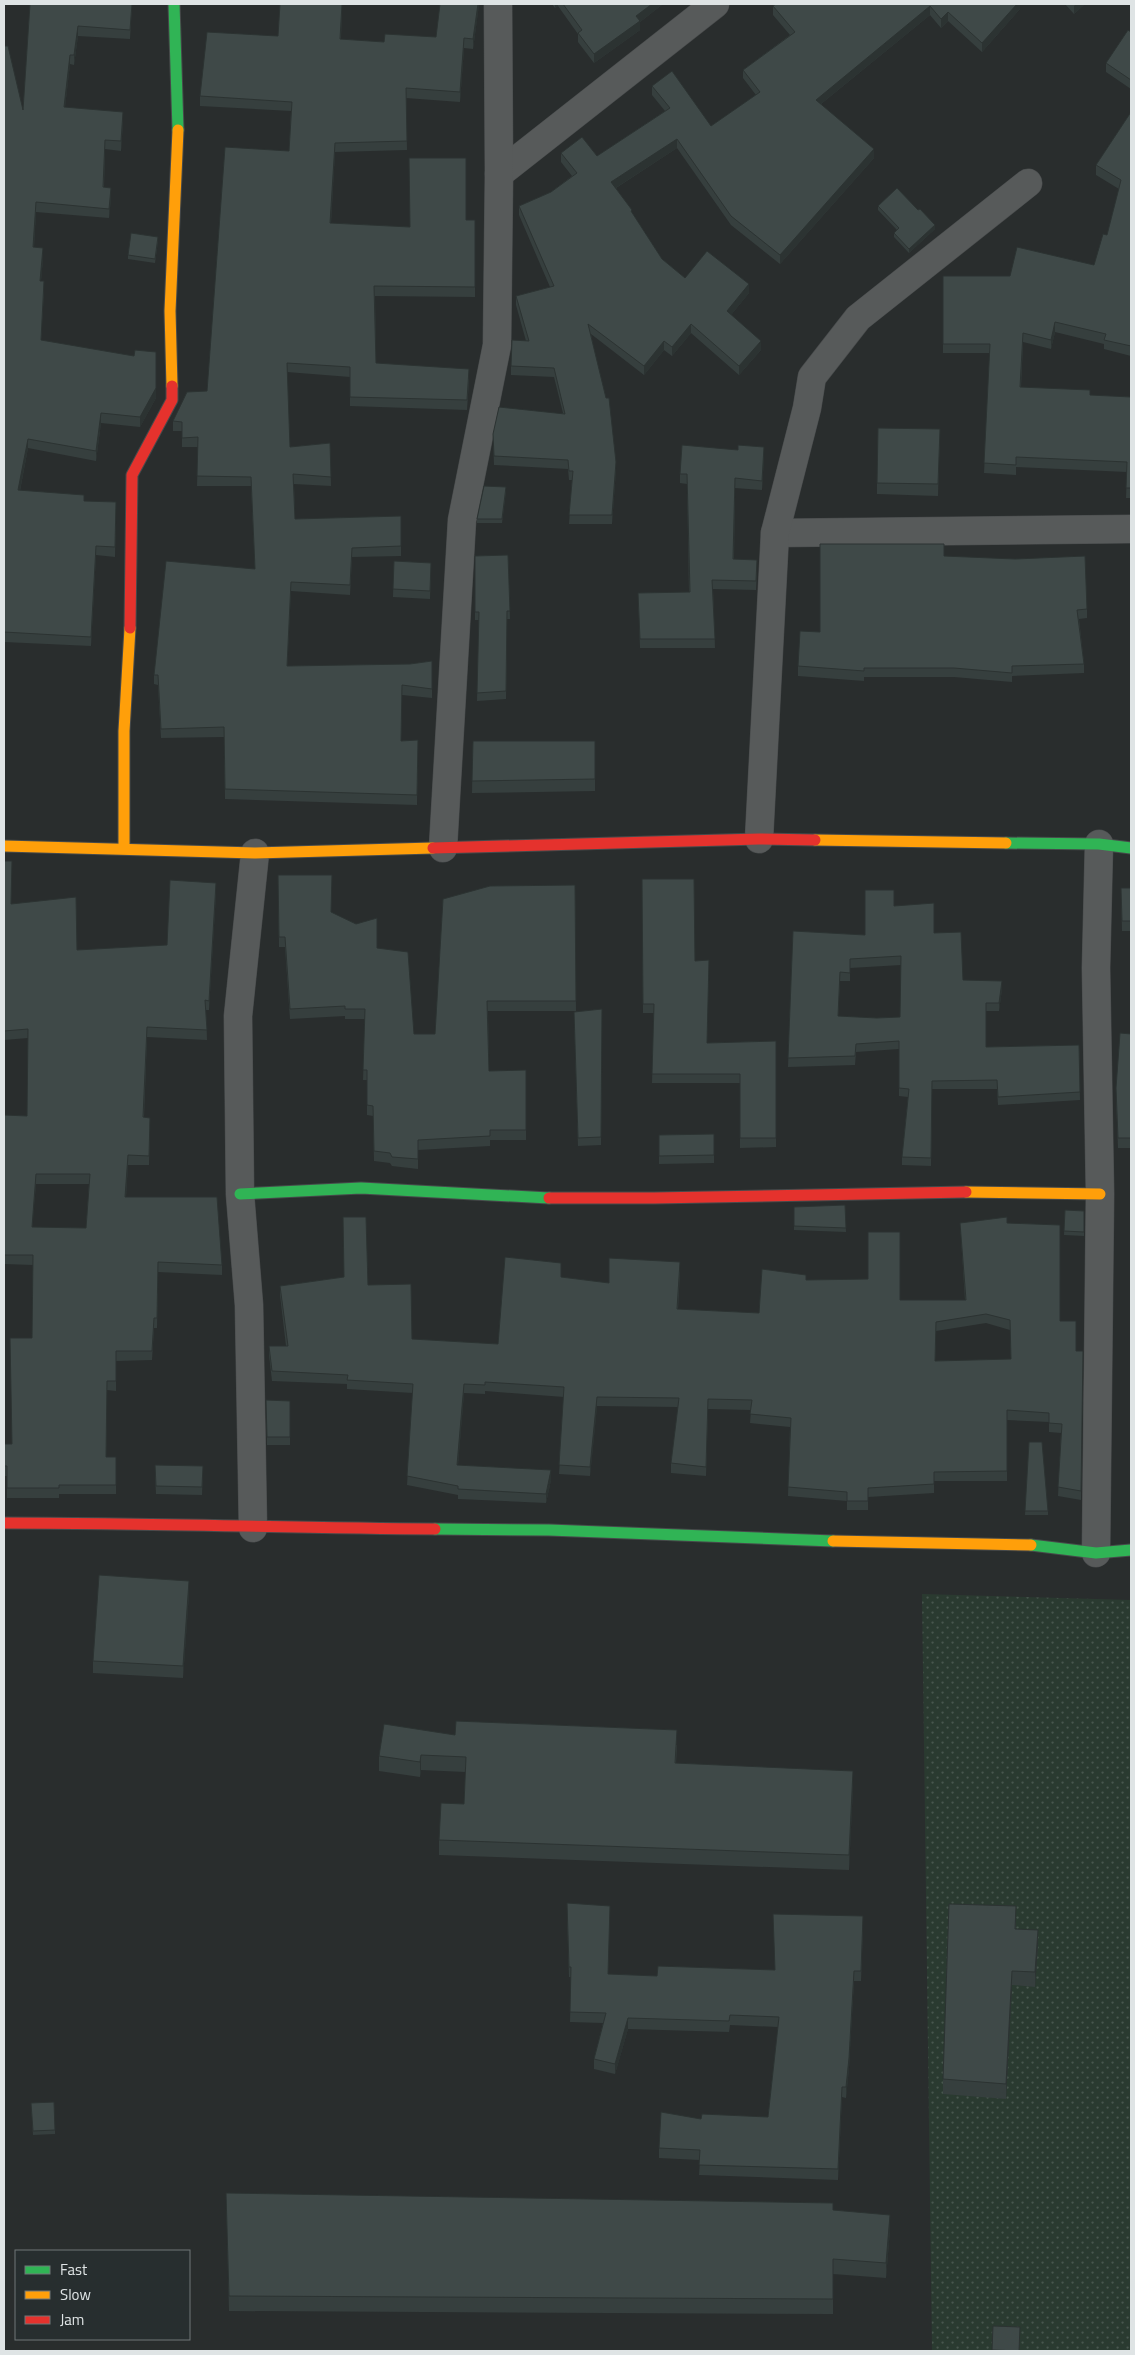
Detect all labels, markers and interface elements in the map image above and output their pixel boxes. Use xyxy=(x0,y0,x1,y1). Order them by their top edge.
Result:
legend xyxy=(15,2250,190,2340)
text: Fast xyxy=(60,2258,88,2281)
text: Slow xyxy=(60,2283,91,2306)
text: Jam xyxy=(60,2308,84,2331)

